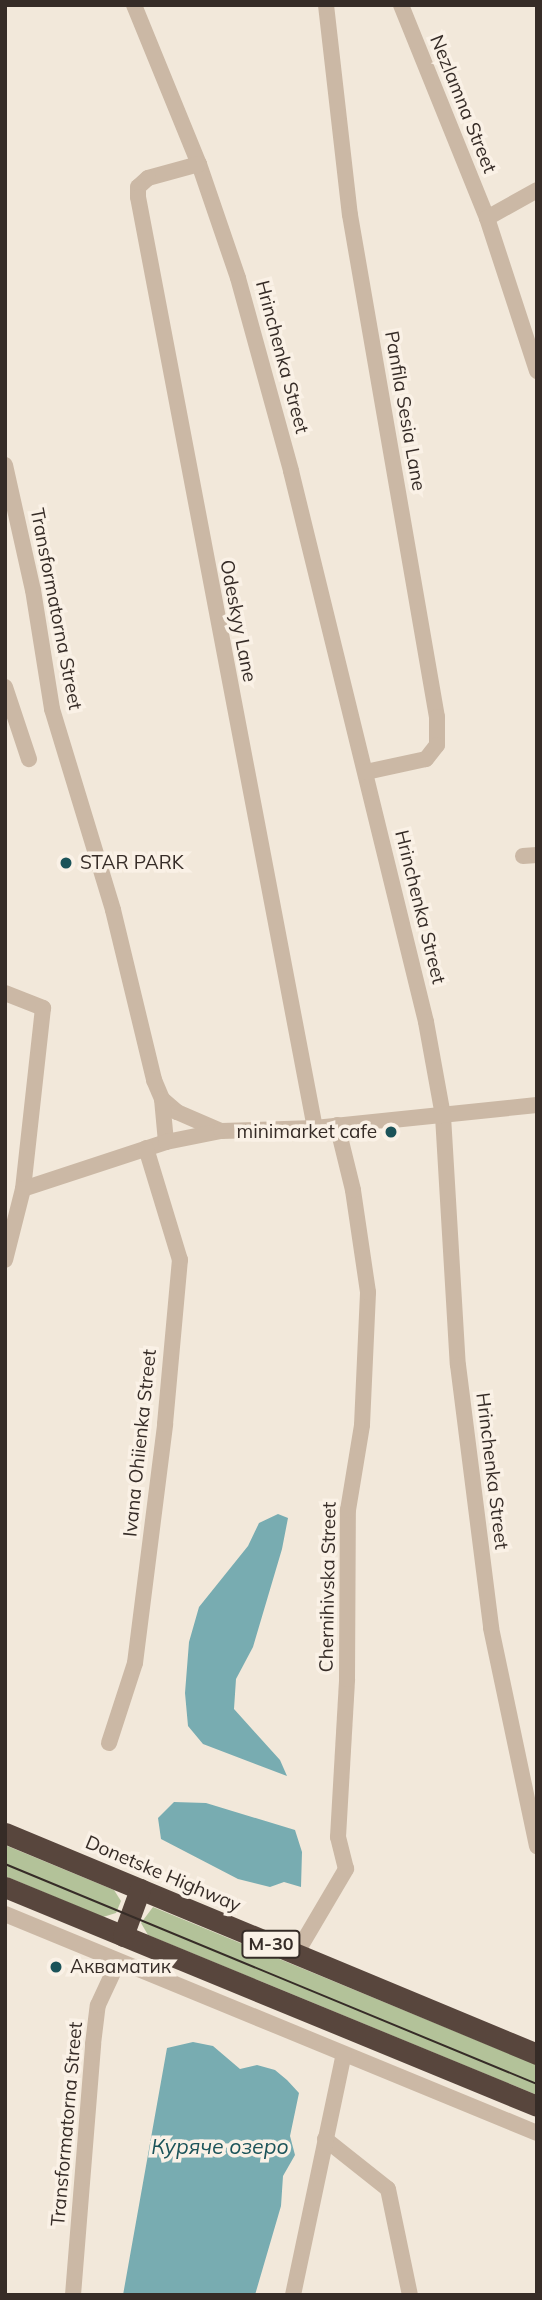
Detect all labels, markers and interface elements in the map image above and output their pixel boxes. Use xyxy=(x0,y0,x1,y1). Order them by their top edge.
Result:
street label: Nezlamna Street xyxy=(425,32,501,176)
street label: Hrinchenka Street xyxy=(251,278,313,436)
street label: Panfila Sesia Lane xyxy=(380,329,430,493)
street label: Transformatorna Street xyxy=(25,506,87,712)
street label: Odeskyy Lane xyxy=(215,558,261,684)
street label: Hrinchenka Street xyxy=(390,828,450,986)
place label: STAR PARK xyxy=(80,852,184,874)
marker: STAR PARK xyxy=(58,855,74,871)
place label: minimarket cafe xyxy=(236,1121,377,1143)
marker: minimarket cafe xyxy=(383,1124,399,1140)
street label: Ivana Ohiienka Street xyxy=(119,1348,161,1538)
street label: Hrinchenka Street xyxy=(471,1391,513,1551)
street label: Chernihivska Street xyxy=(315,1502,341,1672)
street label: Donetske Highway xyxy=(82,1831,244,1917)
road number: М-30 xyxy=(241,1930,301,1958)
place label: Акваматик xyxy=(70,1956,171,1978)
marker: Акваматик xyxy=(48,1959,64,1975)
street label: Transformatorna Street xyxy=(47,2021,87,2227)
water label: Куряче озеро xyxy=(151,2133,289,2159)

